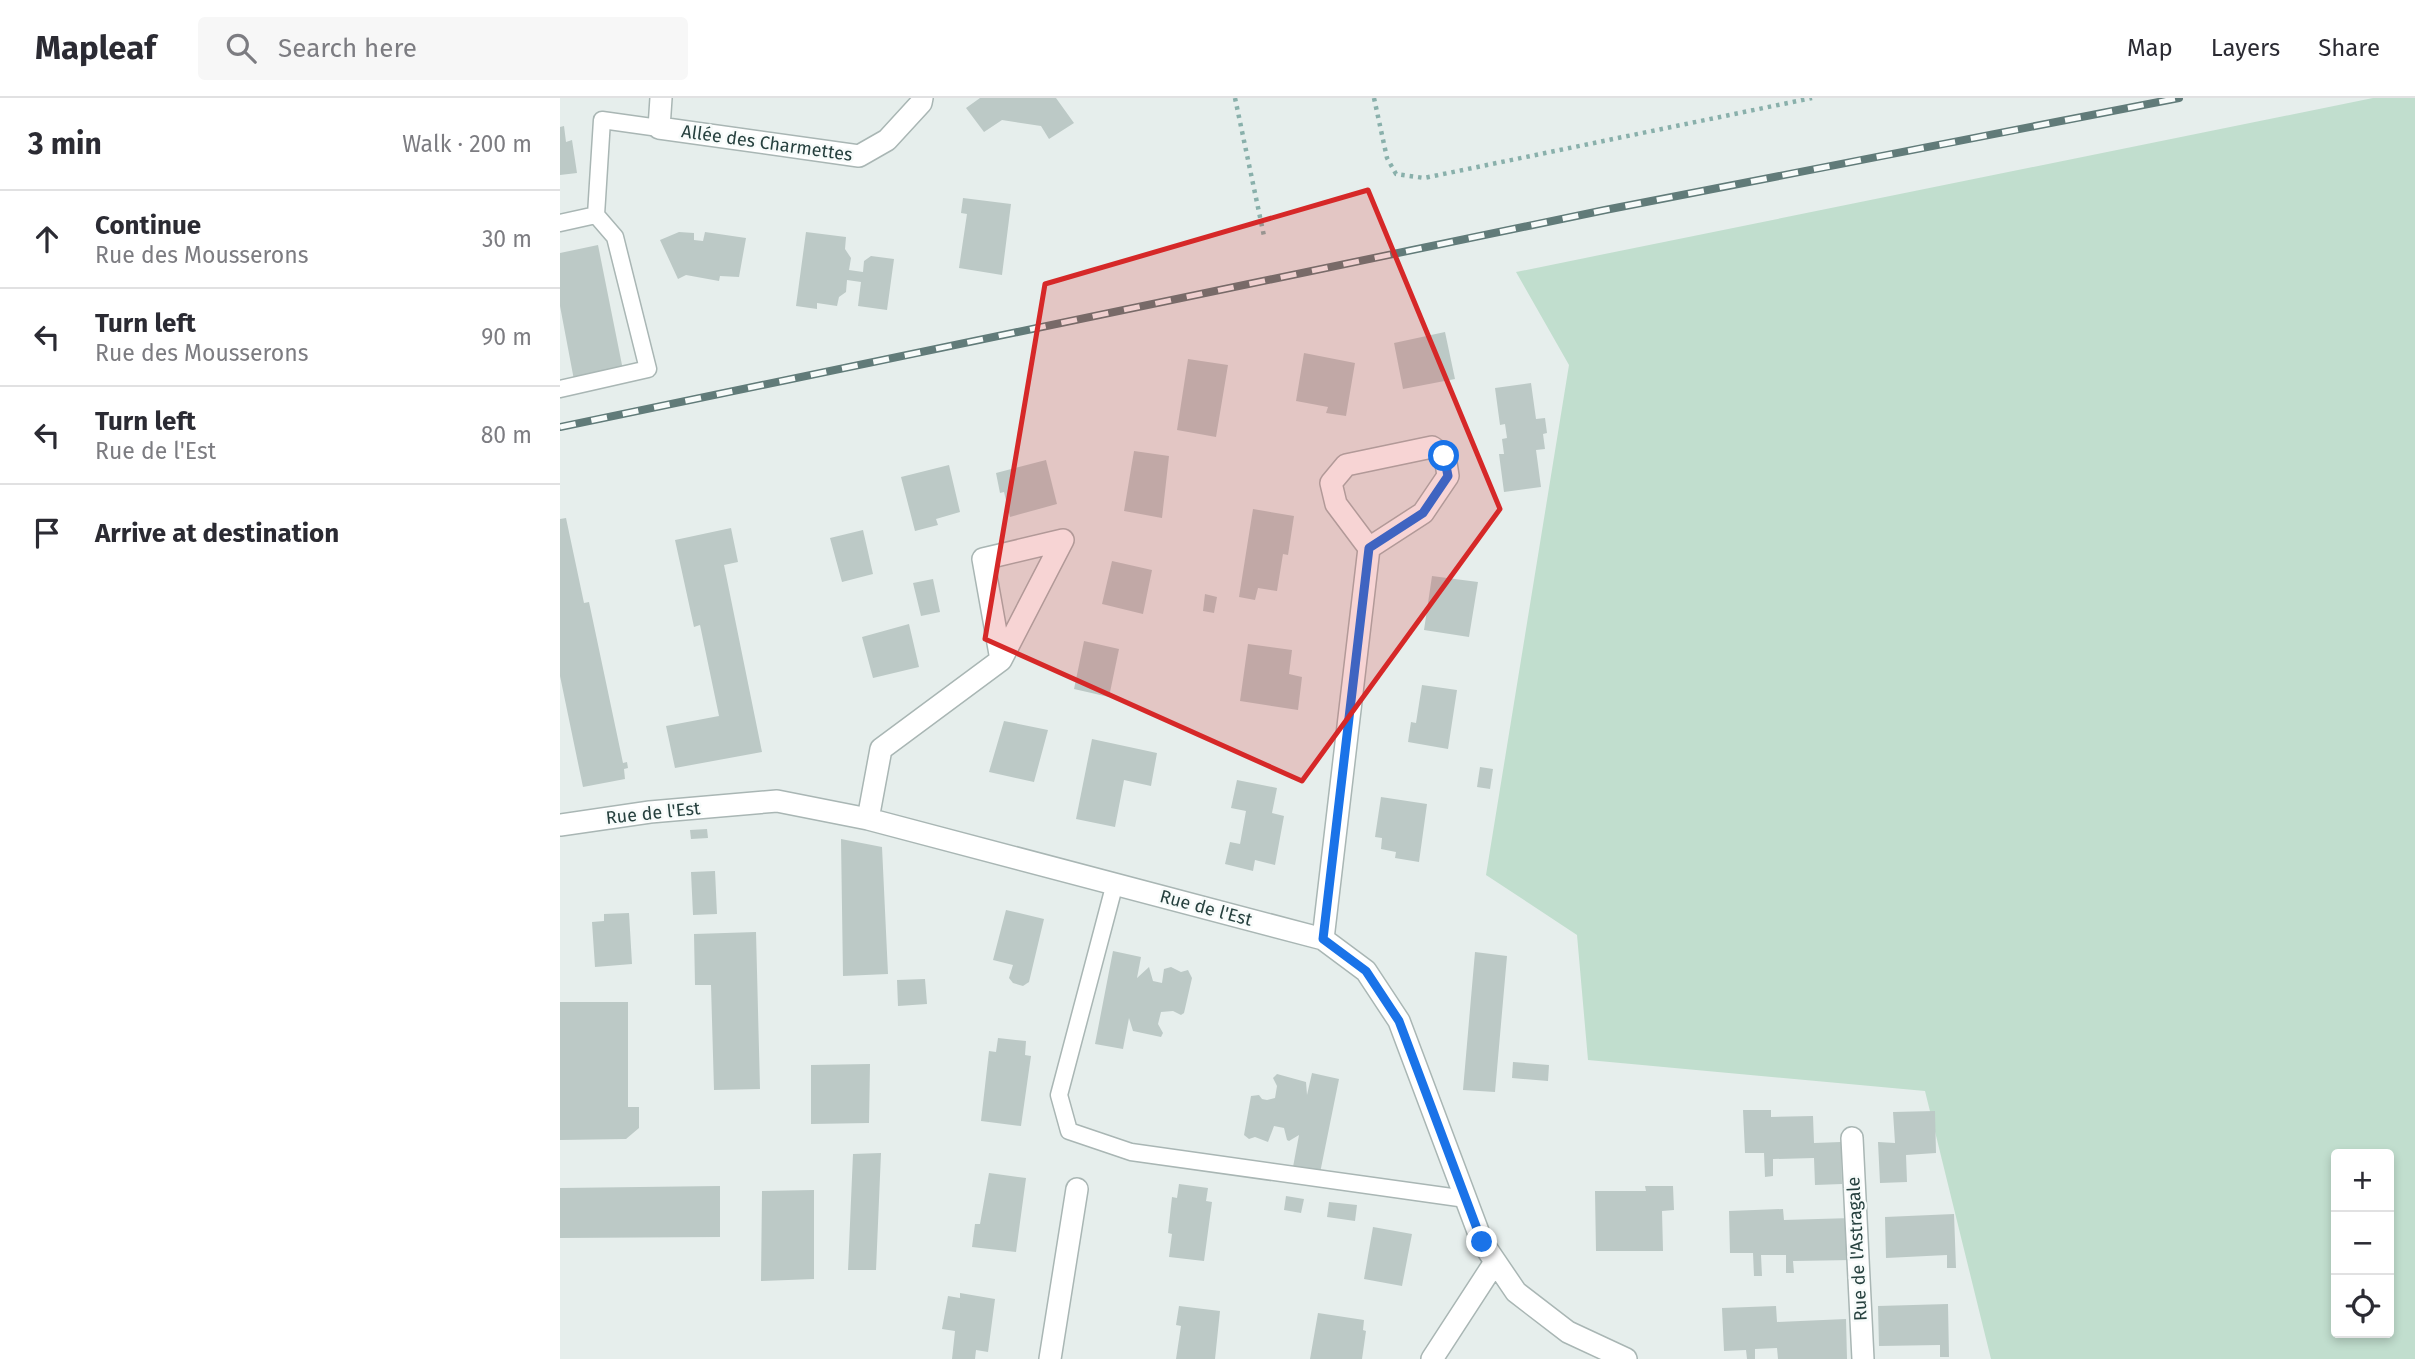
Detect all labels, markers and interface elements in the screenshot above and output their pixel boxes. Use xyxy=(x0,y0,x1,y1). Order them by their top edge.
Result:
search box xyxy=(198,17,688,80)
text: Mapleaf xyxy=(35,28,156,68)
icon: search xyxy=(222,29,260,67)
text: Search here xyxy=(278,33,417,64)
text: Map xyxy=(2127,34,2173,62)
text: Layers xyxy=(2211,34,2280,62)
text: Share xyxy=(2318,34,2380,62)
street label: Allée des Charmettes xyxy=(680,120,854,166)
text: 3 min xyxy=(28,126,102,162)
text: Walk · 200 m xyxy=(402,130,532,158)
text: Continue xyxy=(95,210,201,241)
icon: ahead xyxy=(28,220,66,258)
text: 30 m xyxy=(482,225,532,253)
text: Rue des Mousserons xyxy=(95,241,308,269)
text: Turn left xyxy=(95,308,196,339)
icon: left xyxy=(28,318,66,356)
text: 90 m xyxy=(481,323,532,351)
text: Rue des Mousserons xyxy=(95,339,308,367)
text: Turn left xyxy=(95,406,196,437)
icon: left xyxy=(28,416,66,454)
text: 80 m xyxy=(481,421,532,449)
text: Rue de l'Est xyxy=(95,437,216,465)
route start xyxy=(1428,440,1459,471)
icon: arrive xyxy=(28,514,66,552)
text: Arrive at destination xyxy=(95,518,339,549)
street label: Rue de l'Est xyxy=(605,797,702,829)
street label: Rue de l'Est xyxy=(1157,885,1255,931)
map controls xyxy=(2331,1149,2394,1338)
button: + xyxy=(2331,1149,2394,1212)
street label: Rue de l'Astragale xyxy=(1842,1176,1872,1322)
button: − xyxy=(2331,1212,2394,1275)
route end xyxy=(1466,1226,1497,1257)
button: locate xyxy=(2331,1275,2394,1338)

